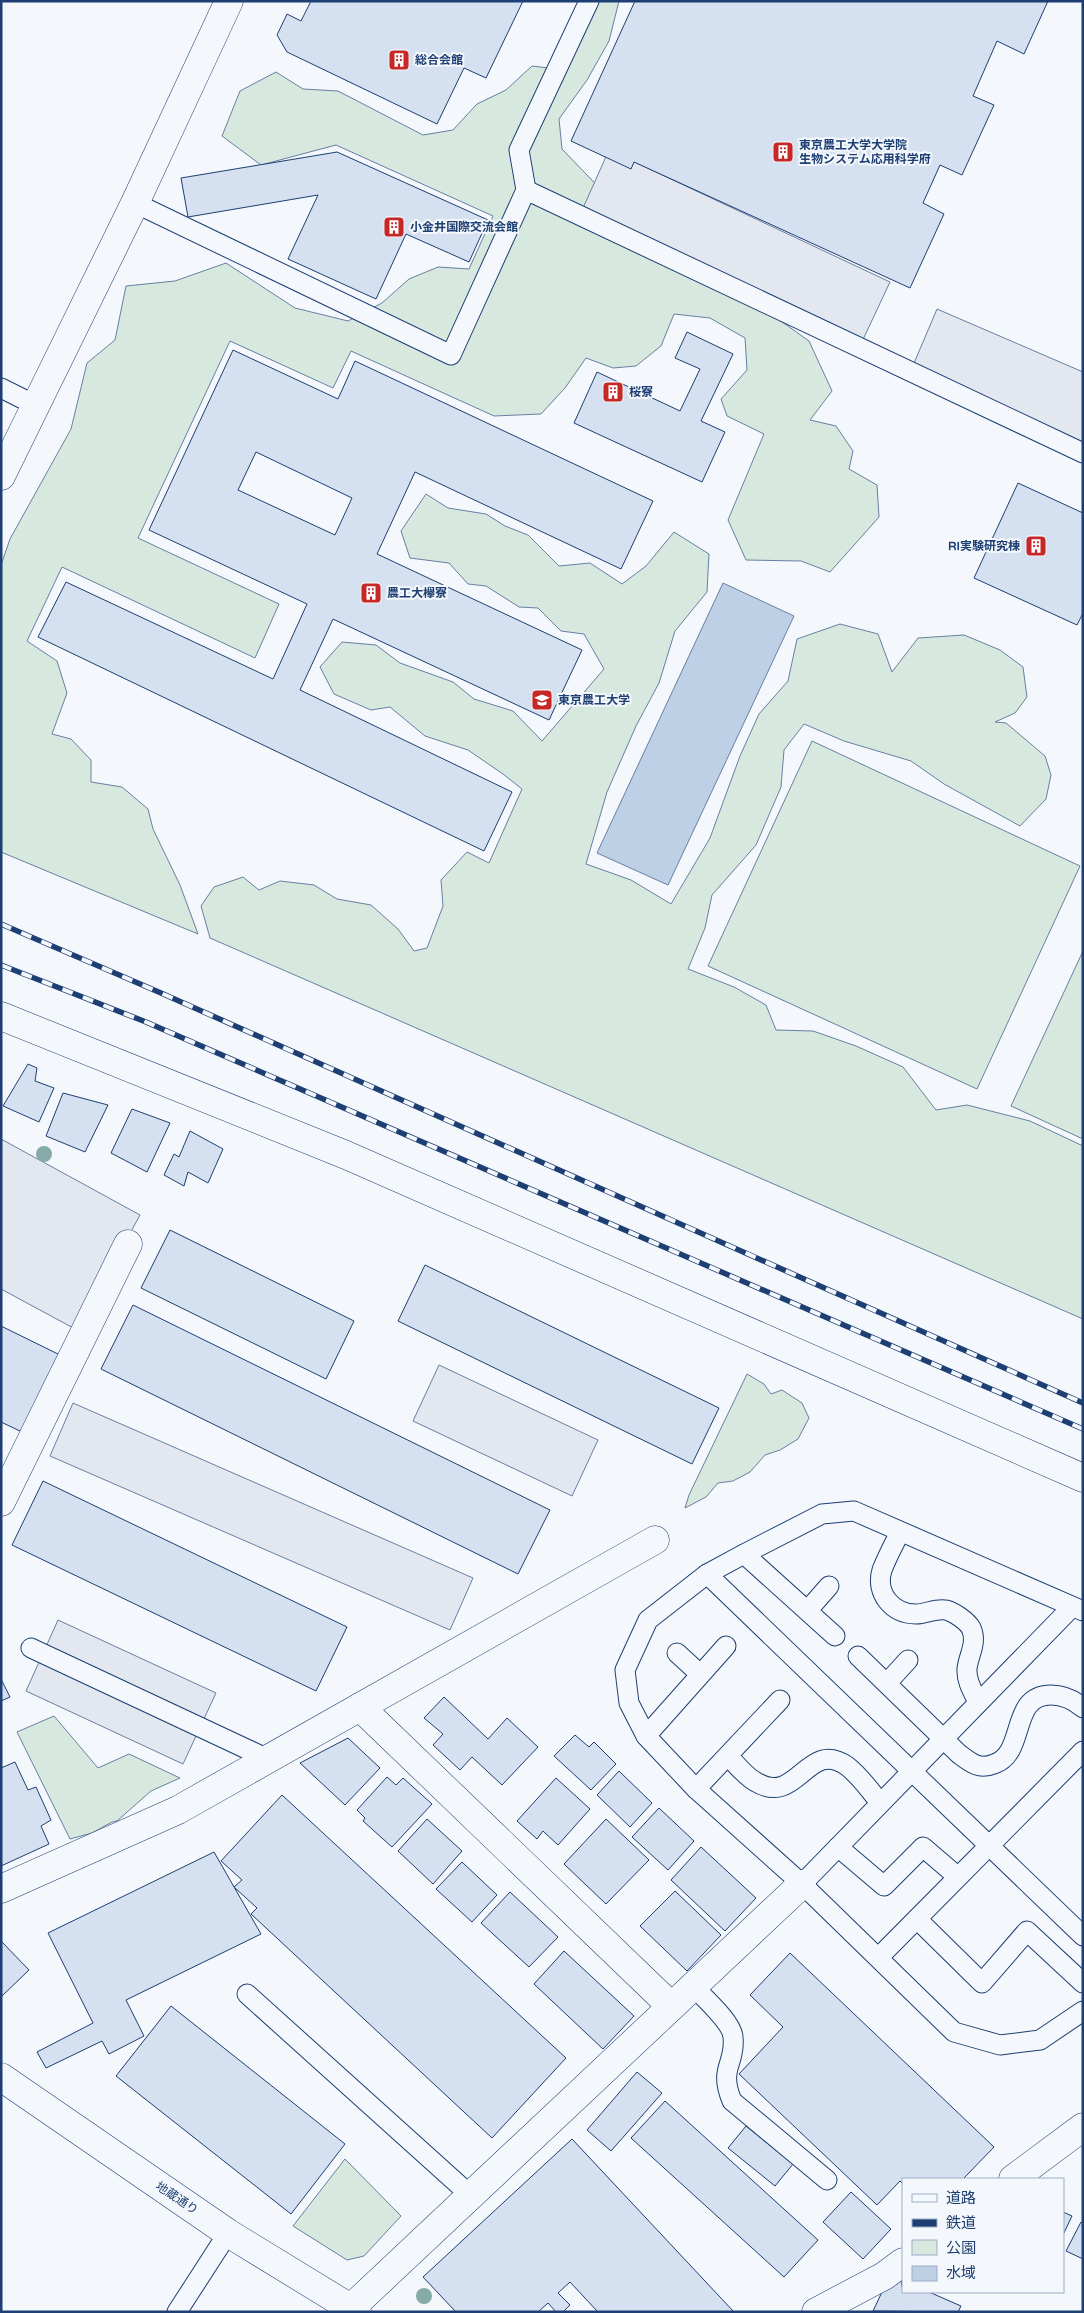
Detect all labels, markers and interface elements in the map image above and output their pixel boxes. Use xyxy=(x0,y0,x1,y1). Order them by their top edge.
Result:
building icon: 総合会館 xyxy=(387,48,411,72)
place label: 総合会館 xyxy=(415,53,463,67)
place label: 東京農工大学大学院 生物システム応用科学府 xyxy=(799,138,931,166)
building icon: 東京農工大学大学院 生物システム応用科学府 xyxy=(771,140,795,164)
building icon: 小金井国際交流会館 xyxy=(382,215,406,239)
place label: 小金井国際交流会館 xyxy=(410,220,518,234)
building icon: 桜寮 xyxy=(601,380,625,404)
place label: 桜寮 xyxy=(629,385,653,399)
building icon: RI実験研究棟 xyxy=(1024,534,1048,558)
place label: RI実験研究棟 xyxy=(948,539,1020,553)
building icon: 農工大欅寮 xyxy=(359,581,383,605)
place label: 農工大欅寮 xyxy=(387,586,447,600)
school or university icon: 東京農工大学 xyxy=(530,688,554,712)
place label: 東京農工大学 xyxy=(558,693,630,707)
legend xyxy=(902,2178,1064,2293)
street label: 地蔵通り xyxy=(153,2179,201,2217)
text: 道路 xyxy=(946,2189,976,2207)
text: 鉄道 xyxy=(946,2214,976,2232)
text: 公園 xyxy=(946,2239,976,2257)
text: 水域 xyxy=(946,2264,976,2282)

